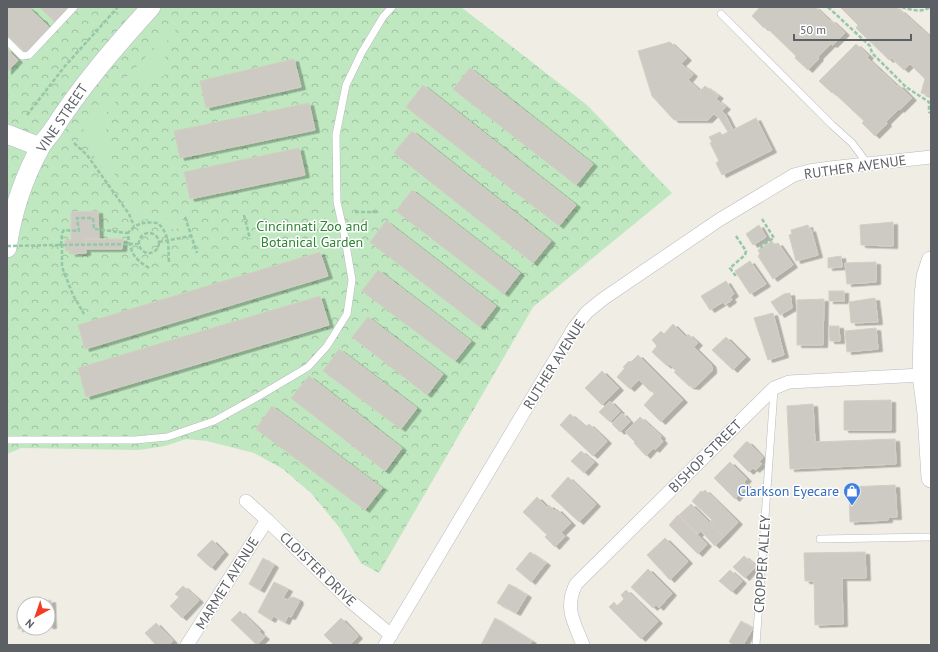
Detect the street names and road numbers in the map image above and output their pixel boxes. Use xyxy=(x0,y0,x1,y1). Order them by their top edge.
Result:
street label: VINE STREET xyxy=(32,80,92,157)
street label: RUTHER AVENUE xyxy=(803,151,907,183)
street label: RUTHER AVENUE xyxy=(519,316,589,412)
street label: BISHOP STREET xyxy=(665,416,745,496)
street label: CROPPER ALLEY xyxy=(750,514,774,614)
street label: CLOISTER DRIVE xyxy=(276,528,360,610)
street label: MARMET AVENUE xyxy=(191,533,263,633)

